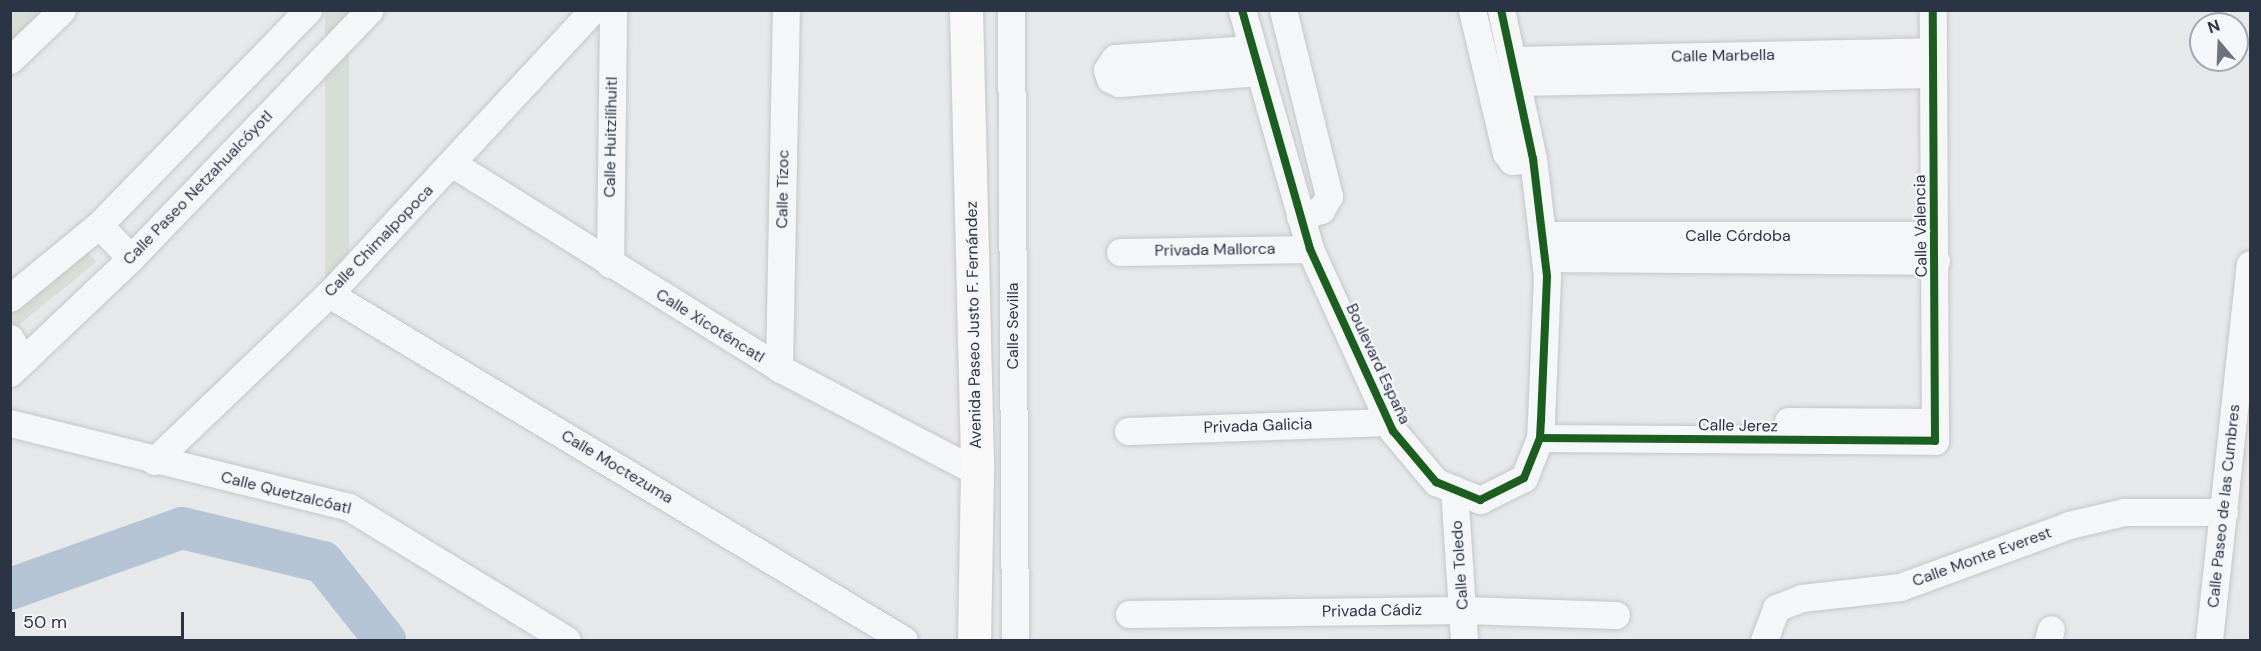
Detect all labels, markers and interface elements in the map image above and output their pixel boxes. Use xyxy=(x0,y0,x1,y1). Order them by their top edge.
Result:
north arrow xyxy=(2189,12,2249,72)
text: N xyxy=(2205,15,2223,38)
street label: Calle Marbella xyxy=(1671,45,1775,67)
street label: Calle Huitzilíhuitl xyxy=(600,76,622,198)
street label: Calle Paseo Netzahualcóyotl xyxy=(119,107,277,269)
street label: Calle Tízoc xyxy=(773,149,793,229)
street label: Calle Valencia xyxy=(1911,174,1931,278)
street label: Calle Chimalpopoca xyxy=(320,181,438,301)
street label: Avenida Paseo Justo F. Fernández xyxy=(962,201,986,449)
street label: Calle Córdoba xyxy=(1685,226,1791,246)
street label: Privada Mallorca xyxy=(1154,239,1276,261)
street label: Calle Sevilla xyxy=(1003,283,1023,369)
street label: Calle Xicoténcatl xyxy=(652,285,768,367)
street label: Boulevard España xyxy=(1342,301,1414,427)
street label: Calle Paseo de las Cumbres xyxy=(2204,403,2244,609)
street label: Privada Galicia xyxy=(1203,415,1313,437)
street label: Calle Jerez xyxy=(1698,416,1778,436)
street label: Calle Moctezuma xyxy=(558,426,676,508)
street label: Calle Quetzalcóatl xyxy=(219,467,353,519)
street label: Calle Toledo xyxy=(1447,520,1473,610)
street label: Calle Monte Everest xyxy=(1910,523,2054,591)
scale bar xyxy=(15,600,188,638)
street label: Privada Cádiz xyxy=(1322,601,1422,621)
text: 50 m xyxy=(23,610,67,634)

